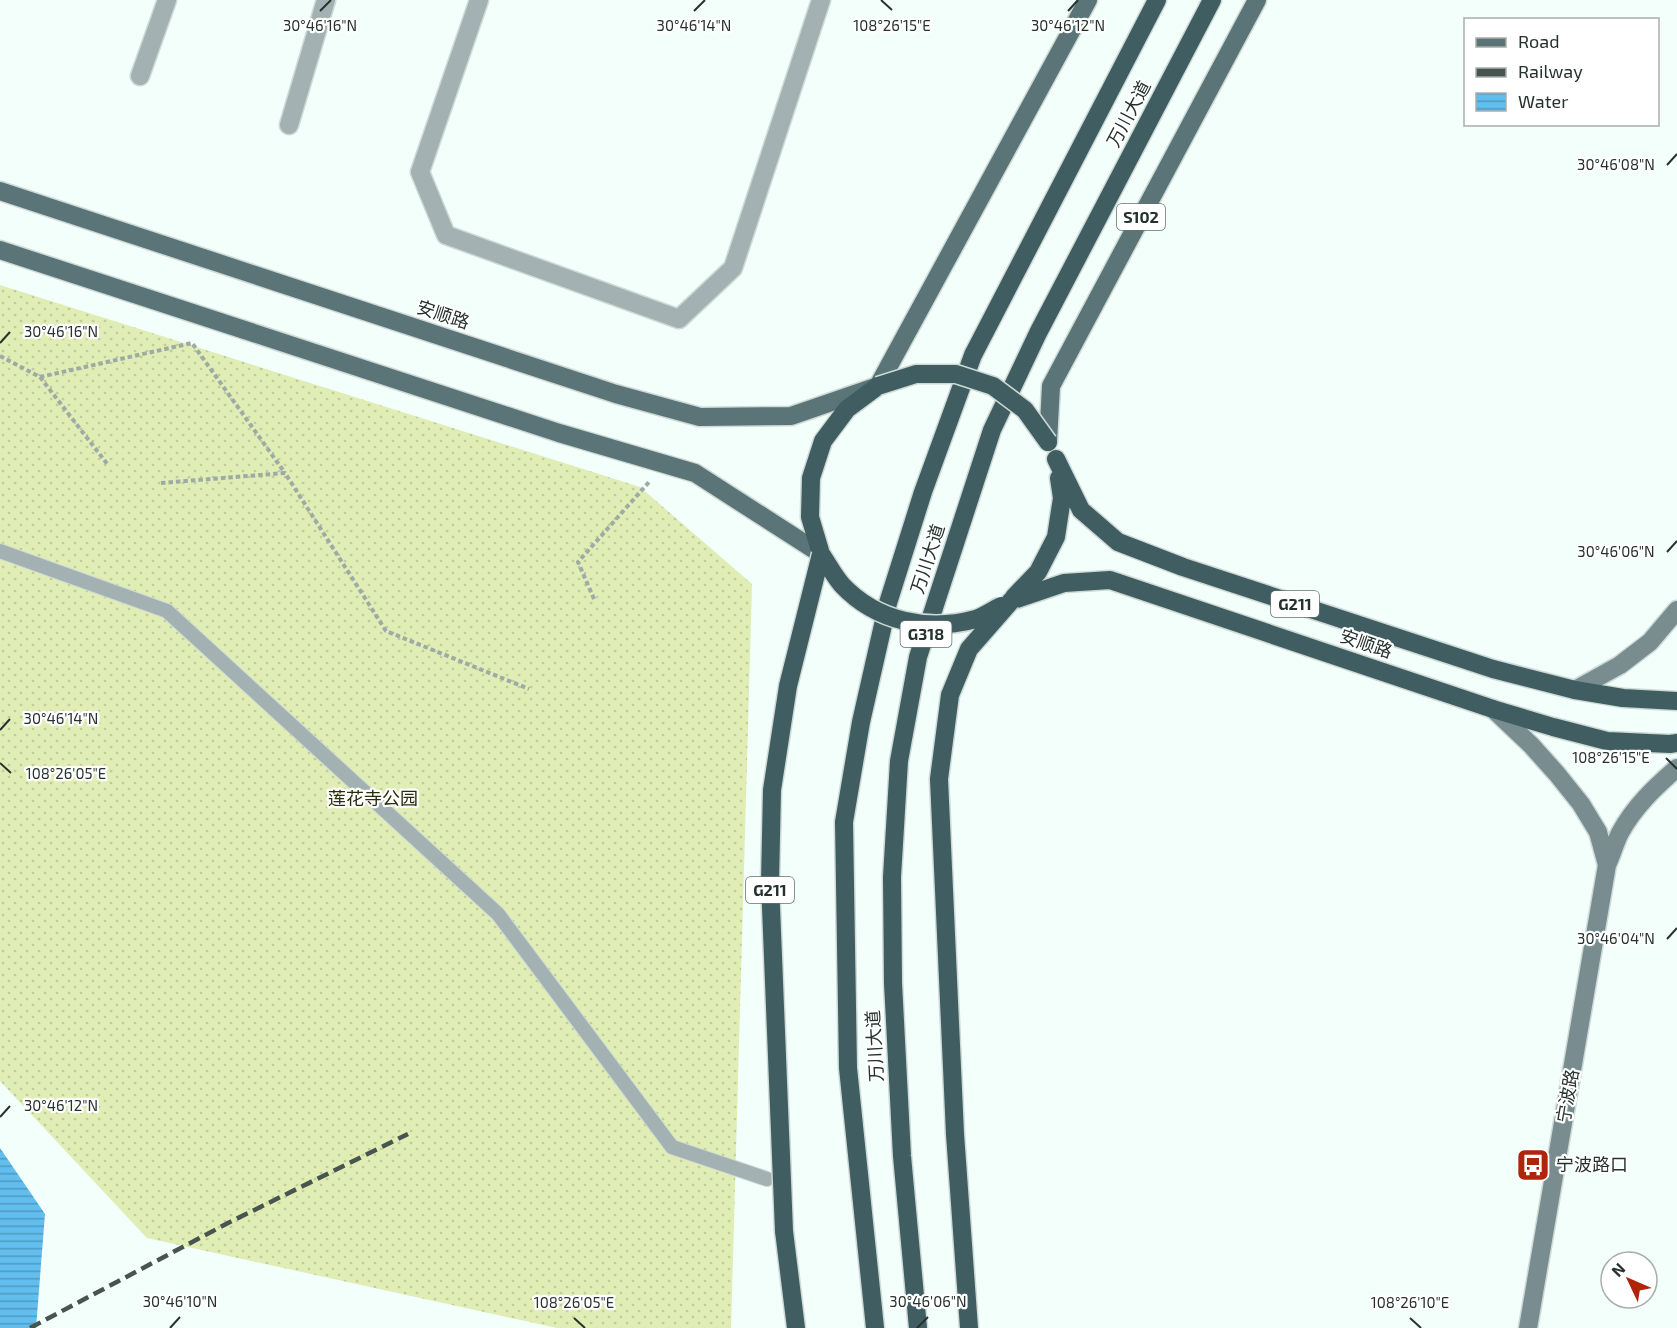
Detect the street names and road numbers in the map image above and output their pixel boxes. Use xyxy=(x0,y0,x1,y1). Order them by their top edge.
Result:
street label: 万川大道 xyxy=(1102,77,1155,150)
road number: S102 xyxy=(1117,204,1165,230)
street label: 安顺路 xyxy=(414,295,472,333)
street label: 万川大道 xyxy=(905,521,949,596)
road number: G211 xyxy=(1271,591,1319,617)
road number: G318 xyxy=(900,621,952,647)
street label: 安顺路 xyxy=(1337,624,1395,662)
road number: G211 xyxy=(746,877,794,903)
street label: 万川大道 xyxy=(861,1010,887,1083)
street label: 宁波路 xyxy=(1551,1067,1583,1124)

